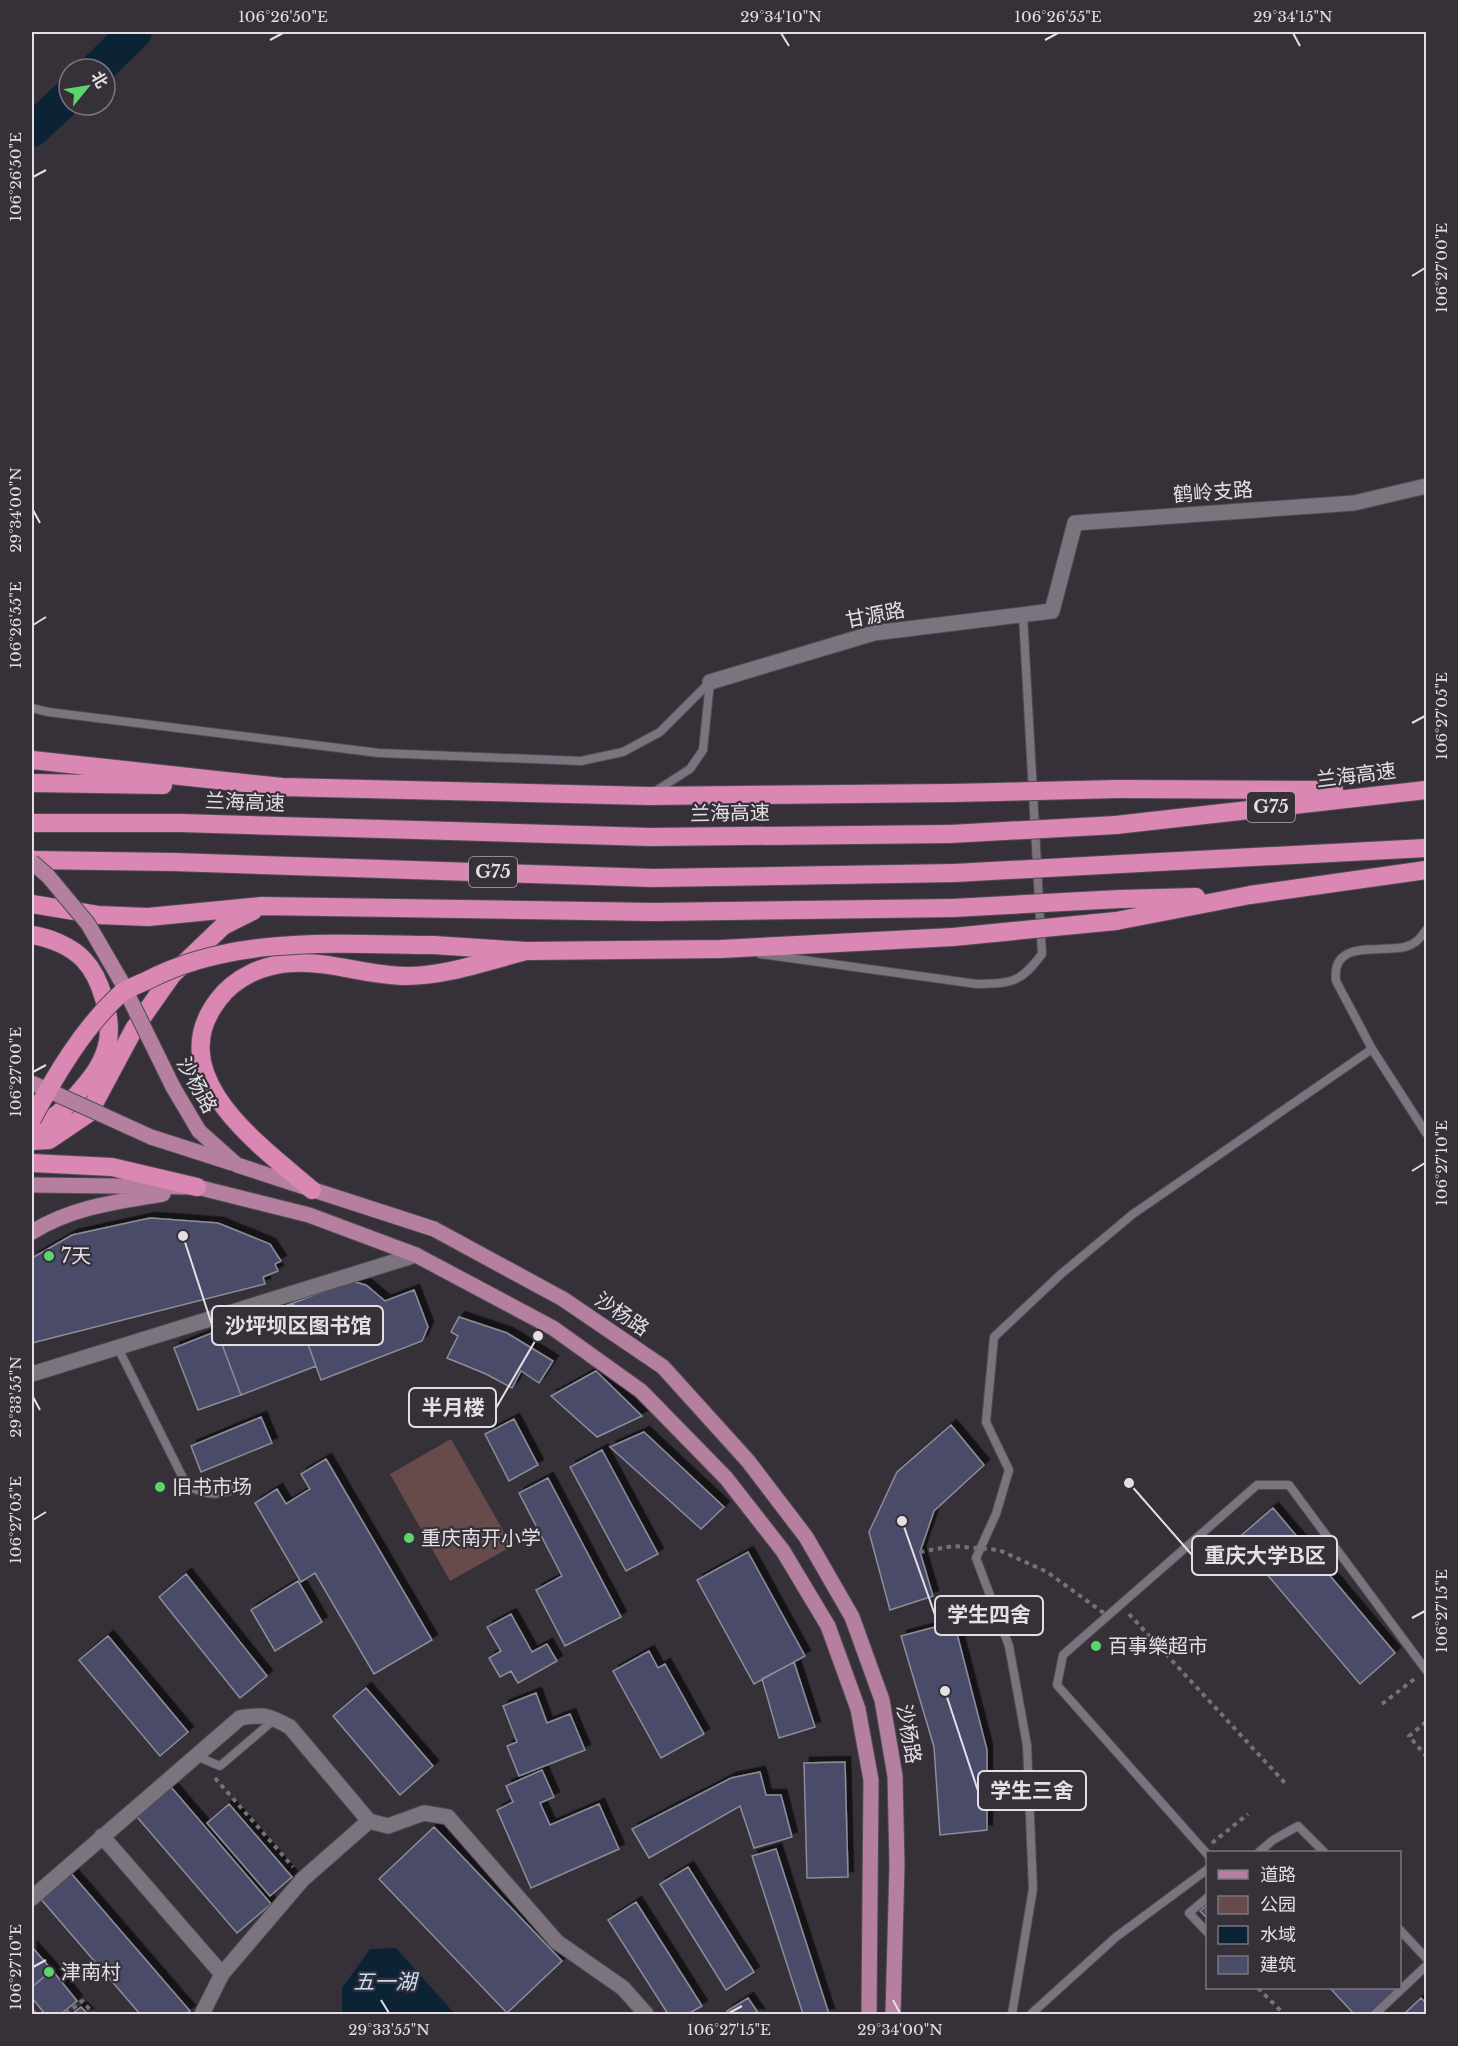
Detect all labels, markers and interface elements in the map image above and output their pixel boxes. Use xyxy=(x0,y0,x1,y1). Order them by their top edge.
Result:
text: 106°26'50"E xyxy=(238,7,328,26)
text: 29°34'10"N xyxy=(740,7,822,26)
text: 106°26'55"E xyxy=(1014,7,1102,26)
text: 29°34'15"N xyxy=(1253,7,1333,26)
north arrow xyxy=(57,57,117,117)
text: 北 xyxy=(87,68,113,91)
text: 106°26'50"E xyxy=(6,132,25,222)
text: 106°27'00"E xyxy=(1432,223,1451,313)
text: 29°34'00"N xyxy=(6,467,25,553)
street label: 鹤岭支路 xyxy=(1172,477,1254,507)
text: 106°26'55"E xyxy=(6,581,25,669)
street label: 甘源路 xyxy=(843,597,907,633)
text: 106°27'05"E xyxy=(1432,672,1451,760)
street label: 兰海高速 xyxy=(1315,758,1397,792)
street label: 兰海高速 xyxy=(205,789,285,815)
road number: G75 xyxy=(1247,792,1295,822)
street label: 兰海高速 xyxy=(690,800,770,826)
road number: G75 xyxy=(469,857,517,887)
text: 106°27'00"E xyxy=(6,1027,25,1117)
street label: 沙杨路 xyxy=(172,1053,222,1117)
text: 106°27'10"E xyxy=(1432,1120,1451,1206)
place label: 7天 xyxy=(61,1244,91,1268)
marker: 7天 xyxy=(42,1249,56,1263)
street label: 沙杨路 xyxy=(590,1287,654,1341)
callout: 沙坪坝区图书馆 xyxy=(212,1306,383,1345)
text: 沙坪坝区图书馆 xyxy=(225,1313,372,1339)
text: 29°33'55"N xyxy=(6,1356,25,1438)
callout: 半月楼 xyxy=(409,1388,496,1427)
text: 半月楼 xyxy=(422,1395,485,1421)
place label: 旧书市场 xyxy=(172,1475,252,1499)
text: 106°27'05"E xyxy=(6,1476,25,1564)
marker: 旧书市场 xyxy=(153,1480,167,1494)
place label: 重庆南开小学 xyxy=(421,1526,541,1550)
marker: 重庆南开小学 xyxy=(402,1531,416,1545)
callout: 重庆大学B区 xyxy=(1192,1536,1337,1575)
text: 重庆大学B区 xyxy=(1204,1543,1326,1569)
text: 106°27'15"E xyxy=(1432,1569,1451,1653)
callout: 学生四舍 xyxy=(935,1596,1043,1635)
text: 学生四舍 xyxy=(947,1602,1031,1628)
place label: 百事樂超市 xyxy=(1108,1634,1208,1658)
marker: 百事樂超市 xyxy=(1089,1639,1103,1653)
street label: 沙杨路 xyxy=(892,1702,926,1766)
callout: 学生三舍 xyxy=(978,1771,1086,1810)
text: 学生三舍 xyxy=(990,1778,1074,1804)
legend xyxy=(1206,1851,1401,1989)
text: 道路 xyxy=(1260,1864,1296,1886)
text: 公园 xyxy=(1260,1894,1296,1916)
text: 106°27'10"E xyxy=(6,1924,25,2010)
text: 水域 xyxy=(1260,1924,1296,1946)
text: 建筑 xyxy=(1260,1954,1296,1976)
place label: 津南村 xyxy=(61,1960,121,1984)
marker: 津南村 xyxy=(42,1965,56,1979)
water label: 五一湖 xyxy=(354,1969,419,1995)
text: 29°33'55"N xyxy=(348,2020,430,2039)
text: 106°27'15"E xyxy=(687,2020,771,2039)
text: 29°34'00"N xyxy=(857,2020,943,2039)

